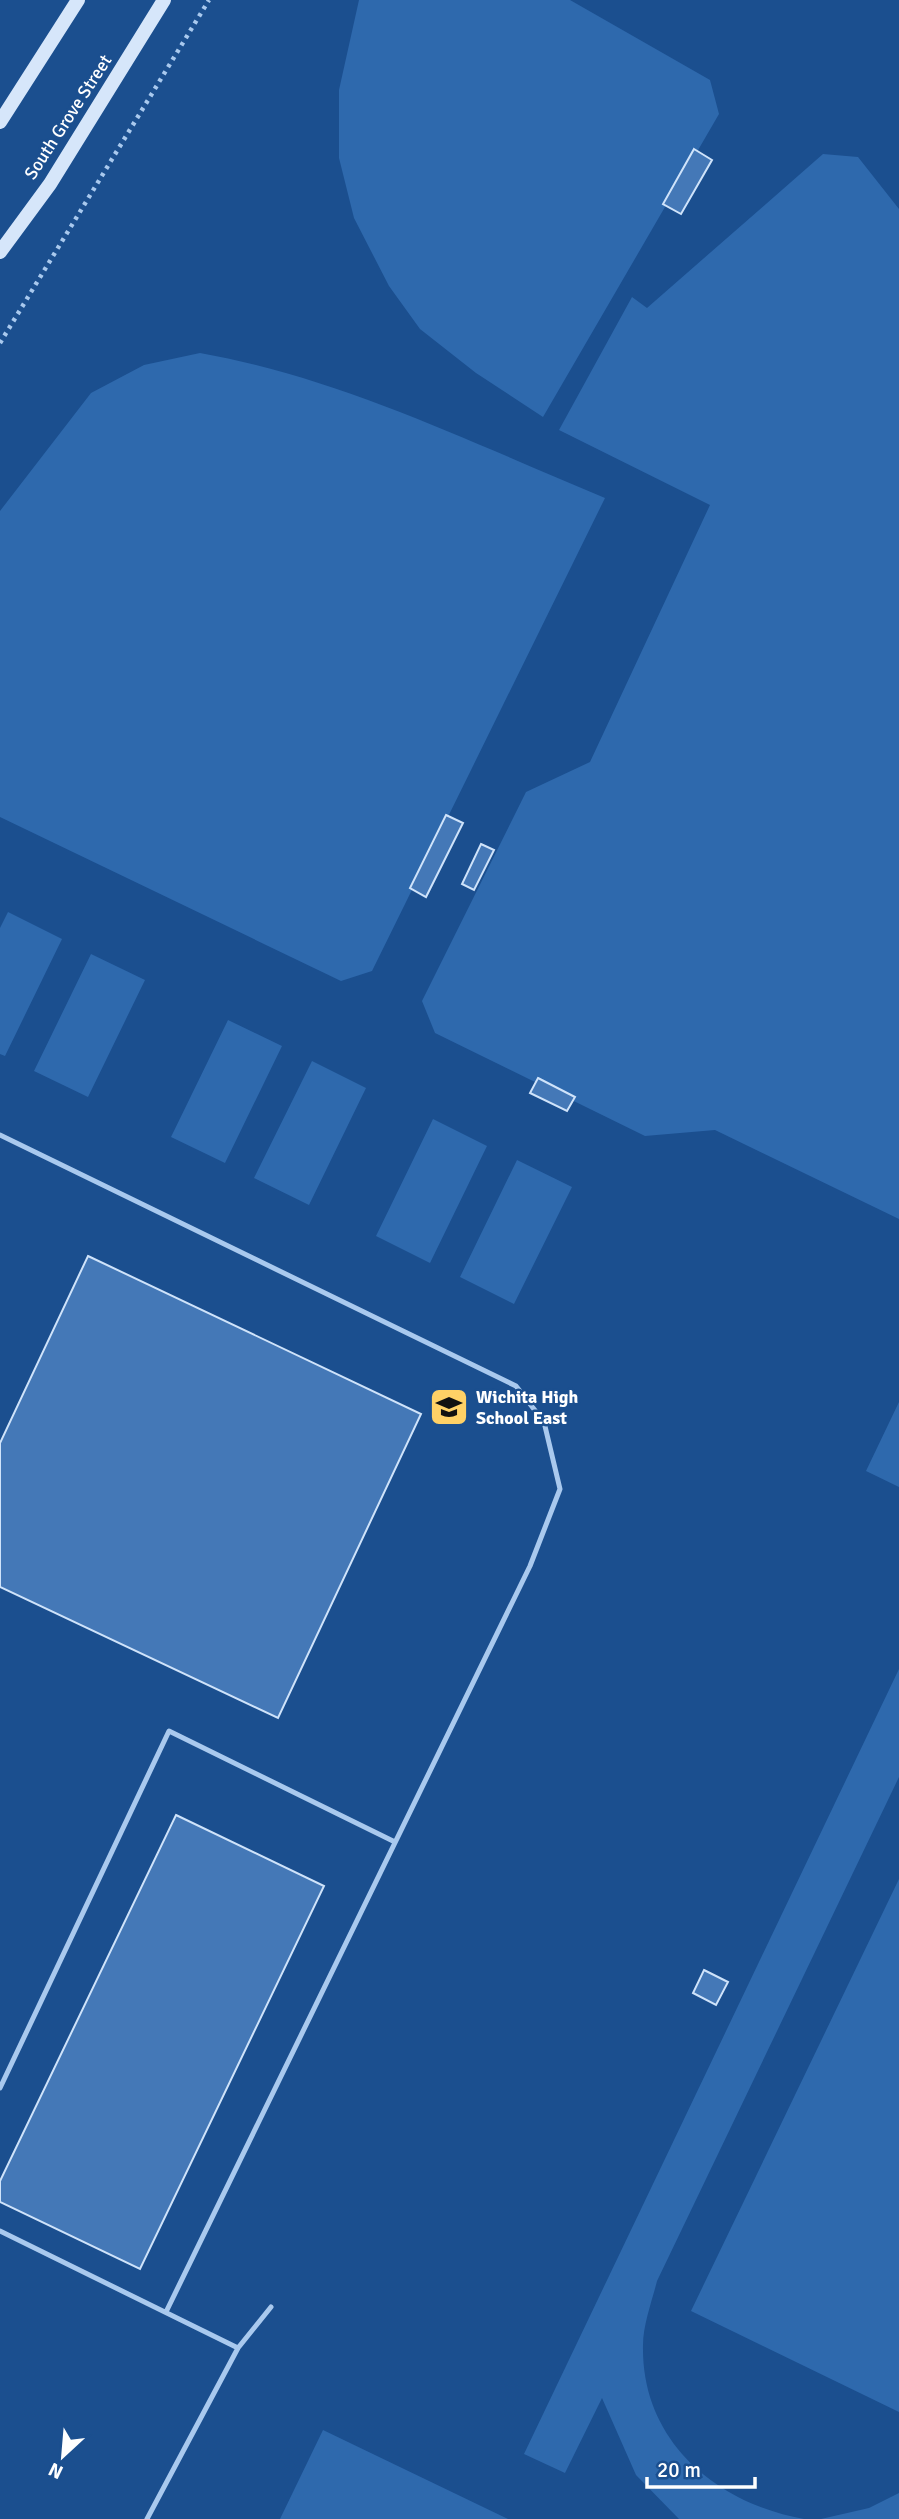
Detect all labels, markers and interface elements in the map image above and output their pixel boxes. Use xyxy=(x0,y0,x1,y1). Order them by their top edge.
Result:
street label: South Grove Street xyxy=(20,51,116,183)
school or university icon: Wichita High School East xyxy=(428,1386,470,1428)
place label: Wichita High School East xyxy=(476,1386,579,1429)
north arrow xyxy=(28,2421,98,2491)
scale bar xyxy=(647,2446,755,2490)
text: N xyxy=(45,2457,67,2484)
text: 20 m xyxy=(657,2457,701,2483)

